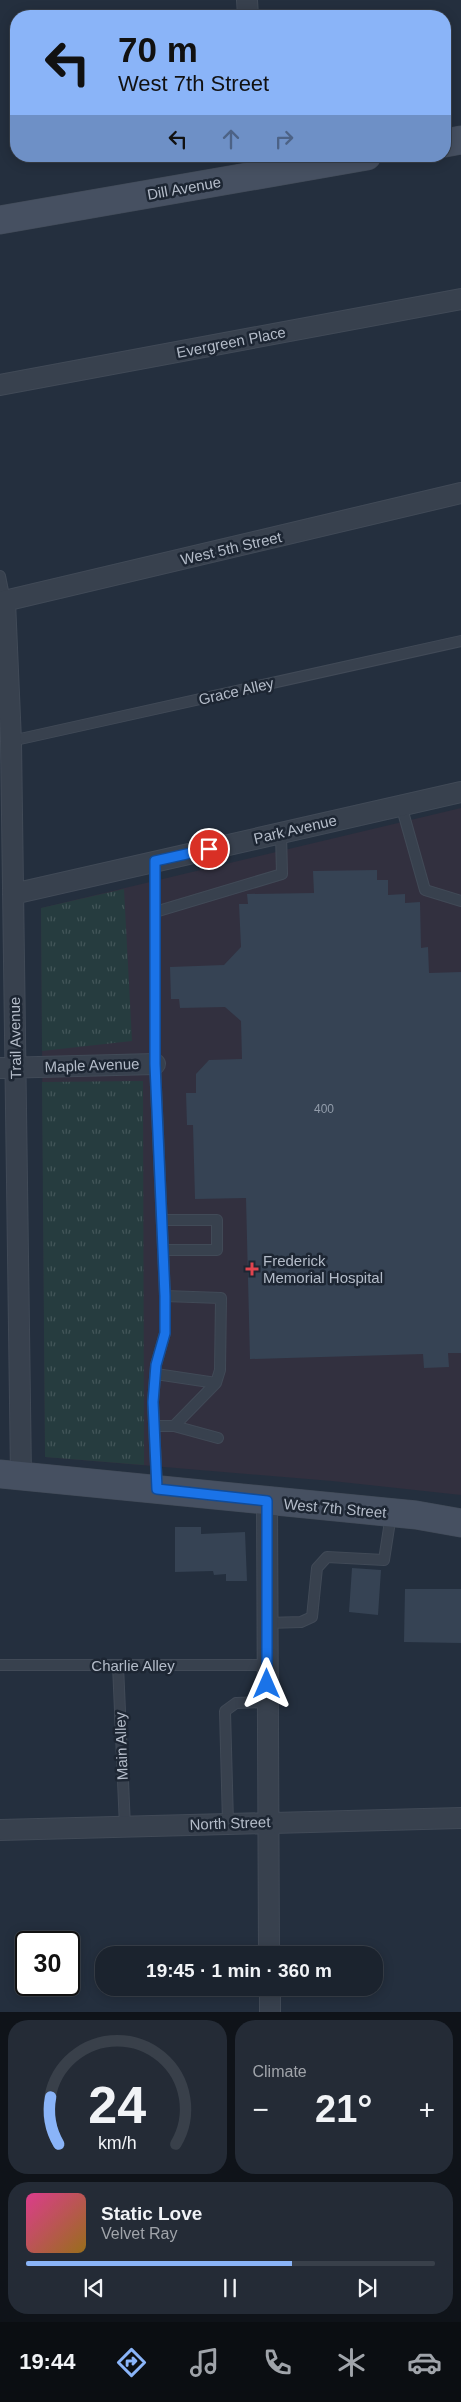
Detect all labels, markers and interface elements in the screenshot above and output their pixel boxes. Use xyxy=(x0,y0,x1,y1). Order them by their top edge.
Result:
icon: left xyxy=(35,30,100,95)
text: 70 m xyxy=(118,30,198,69)
text: West 7th Street xyxy=(118,71,269,96)
icon: left xyxy=(164,125,192,153)
icon: ahead xyxy=(217,125,245,153)
icon: right xyxy=(270,125,298,153)
street label: Dill Avenue xyxy=(146,173,222,203)
street label: Evergreen Place xyxy=(175,323,287,361)
street label: West 5th Street xyxy=(179,528,284,568)
street label: Grace Alley xyxy=(197,674,276,708)
street label: Park Avenue xyxy=(252,811,338,847)
pin xyxy=(188,828,230,870)
icon: arrive xyxy=(195,835,223,863)
street label: Trail Avenue xyxy=(6,997,24,1079)
street label: Maple Avenue xyxy=(44,1055,140,1075)
house number: 400 xyxy=(314,1102,334,1116)
place label: Frederick Memorial Hospital xyxy=(263,1252,383,1286)
marker: Frederick Memorial Hospital xyxy=(245,1262,259,1276)
street label: West 7th Street xyxy=(283,1495,388,1521)
street label: Charlie Alley xyxy=(91,1657,175,1674)
position arrow xyxy=(240,1657,292,1709)
street label: Main Alley xyxy=(111,1711,131,1780)
street label: North Street xyxy=(189,1813,272,1833)
speed limit sign: 30 xyxy=(15,1931,80,1996)
text: 19:45 · 1 min · 360 m xyxy=(146,1960,332,1981)
text: Climate xyxy=(253,2063,307,2080)
text: 24 xyxy=(88,2076,146,2134)
text: 21° xyxy=(315,2088,372,2130)
text: − xyxy=(253,2094,269,2125)
text: + xyxy=(419,2094,435,2125)
text: km/h xyxy=(98,2133,137,2153)
text: Static Love xyxy=(101,2203,202,2224)
text: Velvet Ray xyxy=(101,2225,177,2242)
icon: previous xyxy=(80,2274,108,2302)
icon: pause xyxy=(216,2274,244,2302)
icon: next xyxy=(353,2274,381,2302)
icon: directions xyxy=(114,2345,149,2380)
icon: music xyxy=(187,2345,222,2380)
icon: phone xyxy=(260,2345,295,2380)
icon: climate xyxy=(334,2345,369,2380)
icon: car xyxy=(407,2345,442,2380)
text: 19:44 xyxy=(19,2349,75,2374)

